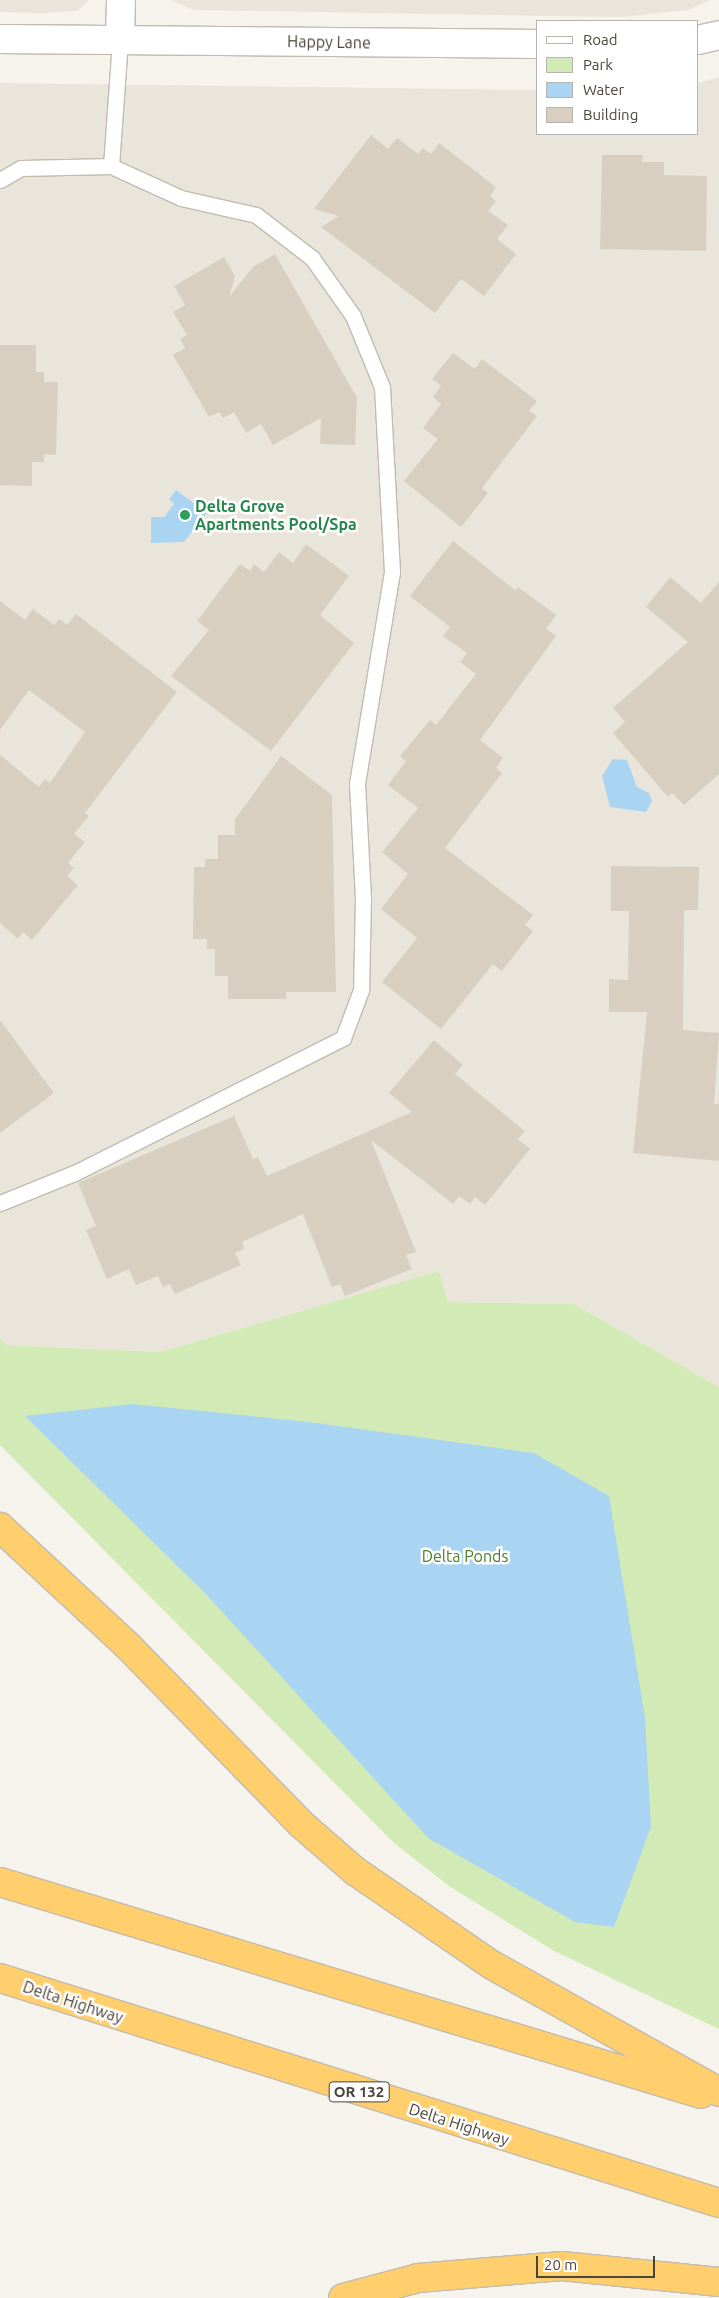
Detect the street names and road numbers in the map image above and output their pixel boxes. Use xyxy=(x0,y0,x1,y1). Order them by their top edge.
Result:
street label: Happy Lane xyxy=(287,32,371,52)
street label: Delta Highway xyxy=(21,1977,125,2027)
road number: OR 132 xyxy=(328,2080,390,2104)
street label: Delta Highway xyxy=(407,2099,511,2149)

